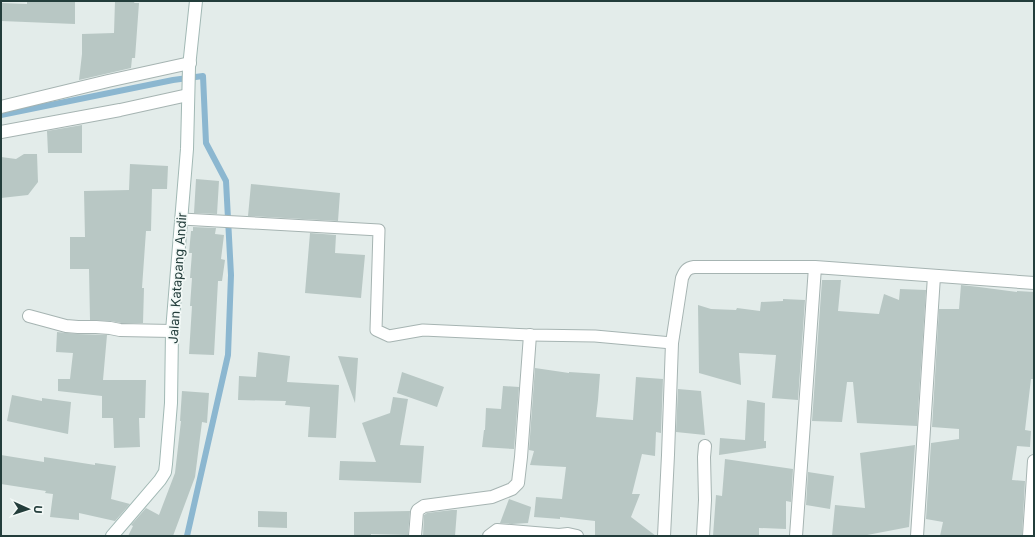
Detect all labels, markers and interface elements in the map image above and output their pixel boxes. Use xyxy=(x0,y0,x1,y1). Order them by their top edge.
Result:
street label: Jalan Katapang Andir xyxy=(164,212,190,344)
north arrow xyxy=(8,489,48,529)
text: U xyxy=(31,505,45,514)

